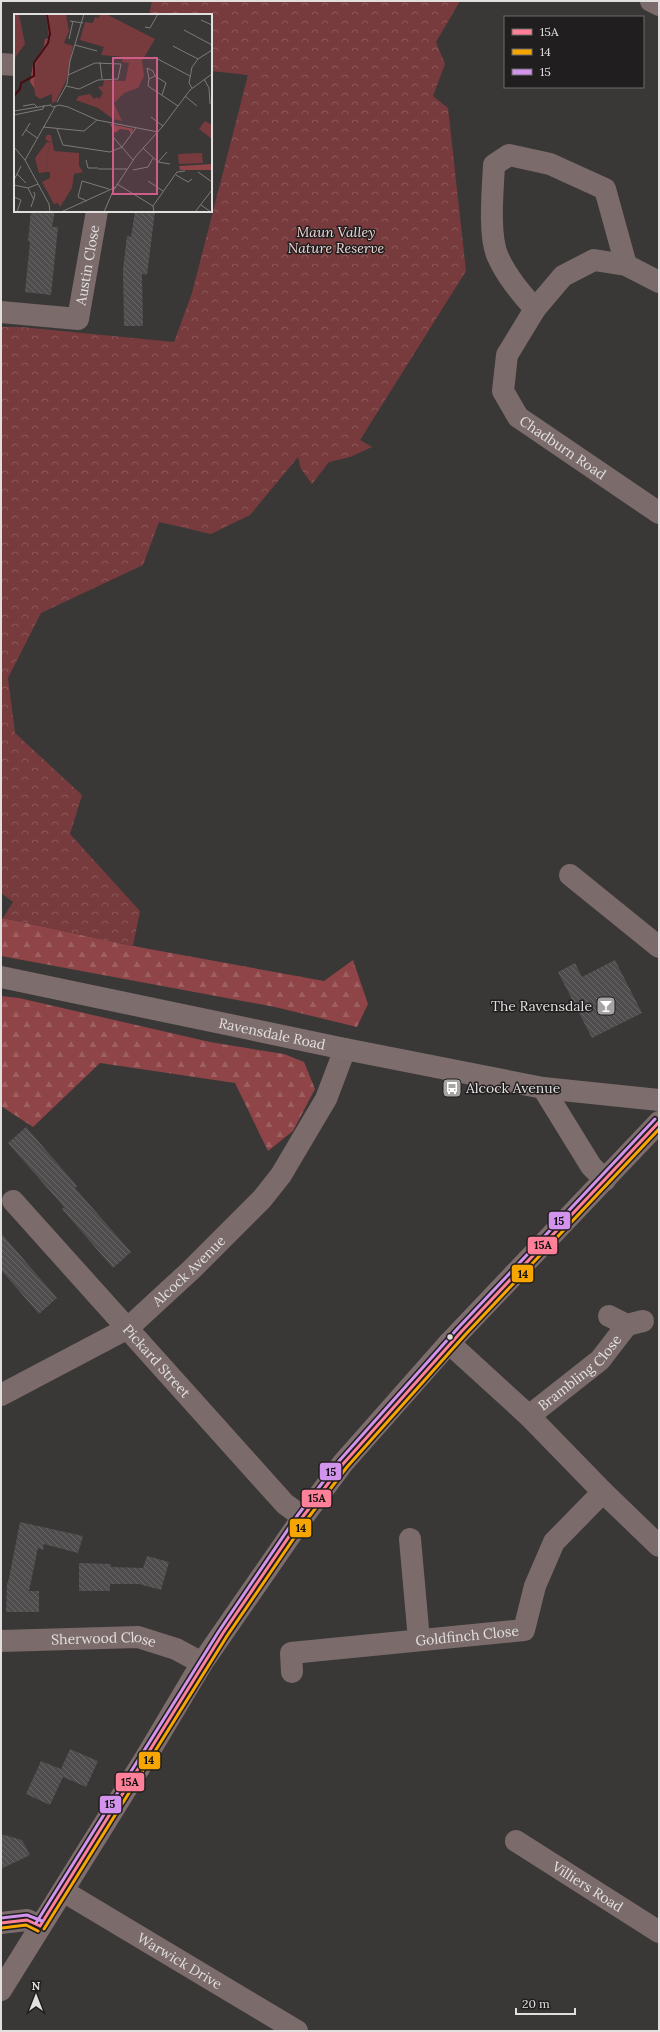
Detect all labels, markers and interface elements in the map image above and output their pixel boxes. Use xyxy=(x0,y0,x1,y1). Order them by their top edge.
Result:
inset map xyxy=(14,14,212,212)
legend xyxy=(504,16,644,88)
text: 15A xyxy=(540,24,559,39)
text: 14 xyxy=(540,44,551,59)
text: 15 xyxy=(540,64,551,79)
street label: Austin Close xyxy=(71,223,103,308)
park label: Maun Valley Nature Reserve xyxy=(288,223,385,257)
street label: Chadburn Road xyxy=(516,412,610,483)
bar icon: The Ravensdale xyxy=(595,995,617,1017)
place label: The Ravensdale xyxy=(491,997,592,1015)
street label: Ravensdale Road xyxy=(217,1014,327,1054)
bus stop icon: Alcock Avenue xyxy=(441,1077,463,1099)
place label: Alcock Avenue xyxy=(465,1079,561,1097)
line badge: 15 xyxy=(548,1211,571,1230)
text: 15 xyxy=(554,1214,564,1228)
street label: Alcock Avenue xyxy=(148,1232,229,1311)
line badge: 15A xyxy=(527,1236,558,1255)
text: 15A xyxy=(534,1238,553,1252)
line badge: 14 xyxy=(511,1264,534,1283)
text: 14 xyxy=(518,1267,528,1281)
street label: Pickard Street xyxy=(119,1321,195,1402)
street label: Brambling Close xyxy=(534,1331,625,1414)
unlabelled marker xyxy=(445,1332,455,1342)
line badge: 15 xyxy=(319,1462,342,1481)
text: 15 xyxy=(326,1465,336,1479)
line badge: 15A xyxy=(301,1489,332,1508)
text: 15A xyxy=(308,1491,327,1505)
line badge: 14 xyxy=(289,1518,312,1538)
text: 14 xyxy=(296,1521,306,1535)
street label: Goldfinch Close xyxy=(415,1622,520,1650)
street label: Sherwood Close xyxy=(51,1627,159,1651)
line badge: 14 xyxy=(138,1751,161,1770)
text: 14 xyxy=(144,1753,154,1767)
line badge: 15A xyxy=(115,1772,145,1792)
text: 15A xyxy=(121,1775,140,1789)
line badge: 15 xyxy=(99,1795,122,1814)
text: 15 xyxy=(105,1797,115,1811)
street label: Villiers Road xyxy=(548,1857,627,1916)
street label: Warwick Drive xyxy=(134,1929,226,1993)
north arrow xyxy=(16,1976,56,2016)
text: N xyxy=(32,1979,41,1993)
scale bar xyxy=(516,1990,575,2016)
text: 20 m xyxy=(522,1996,550,2011)

